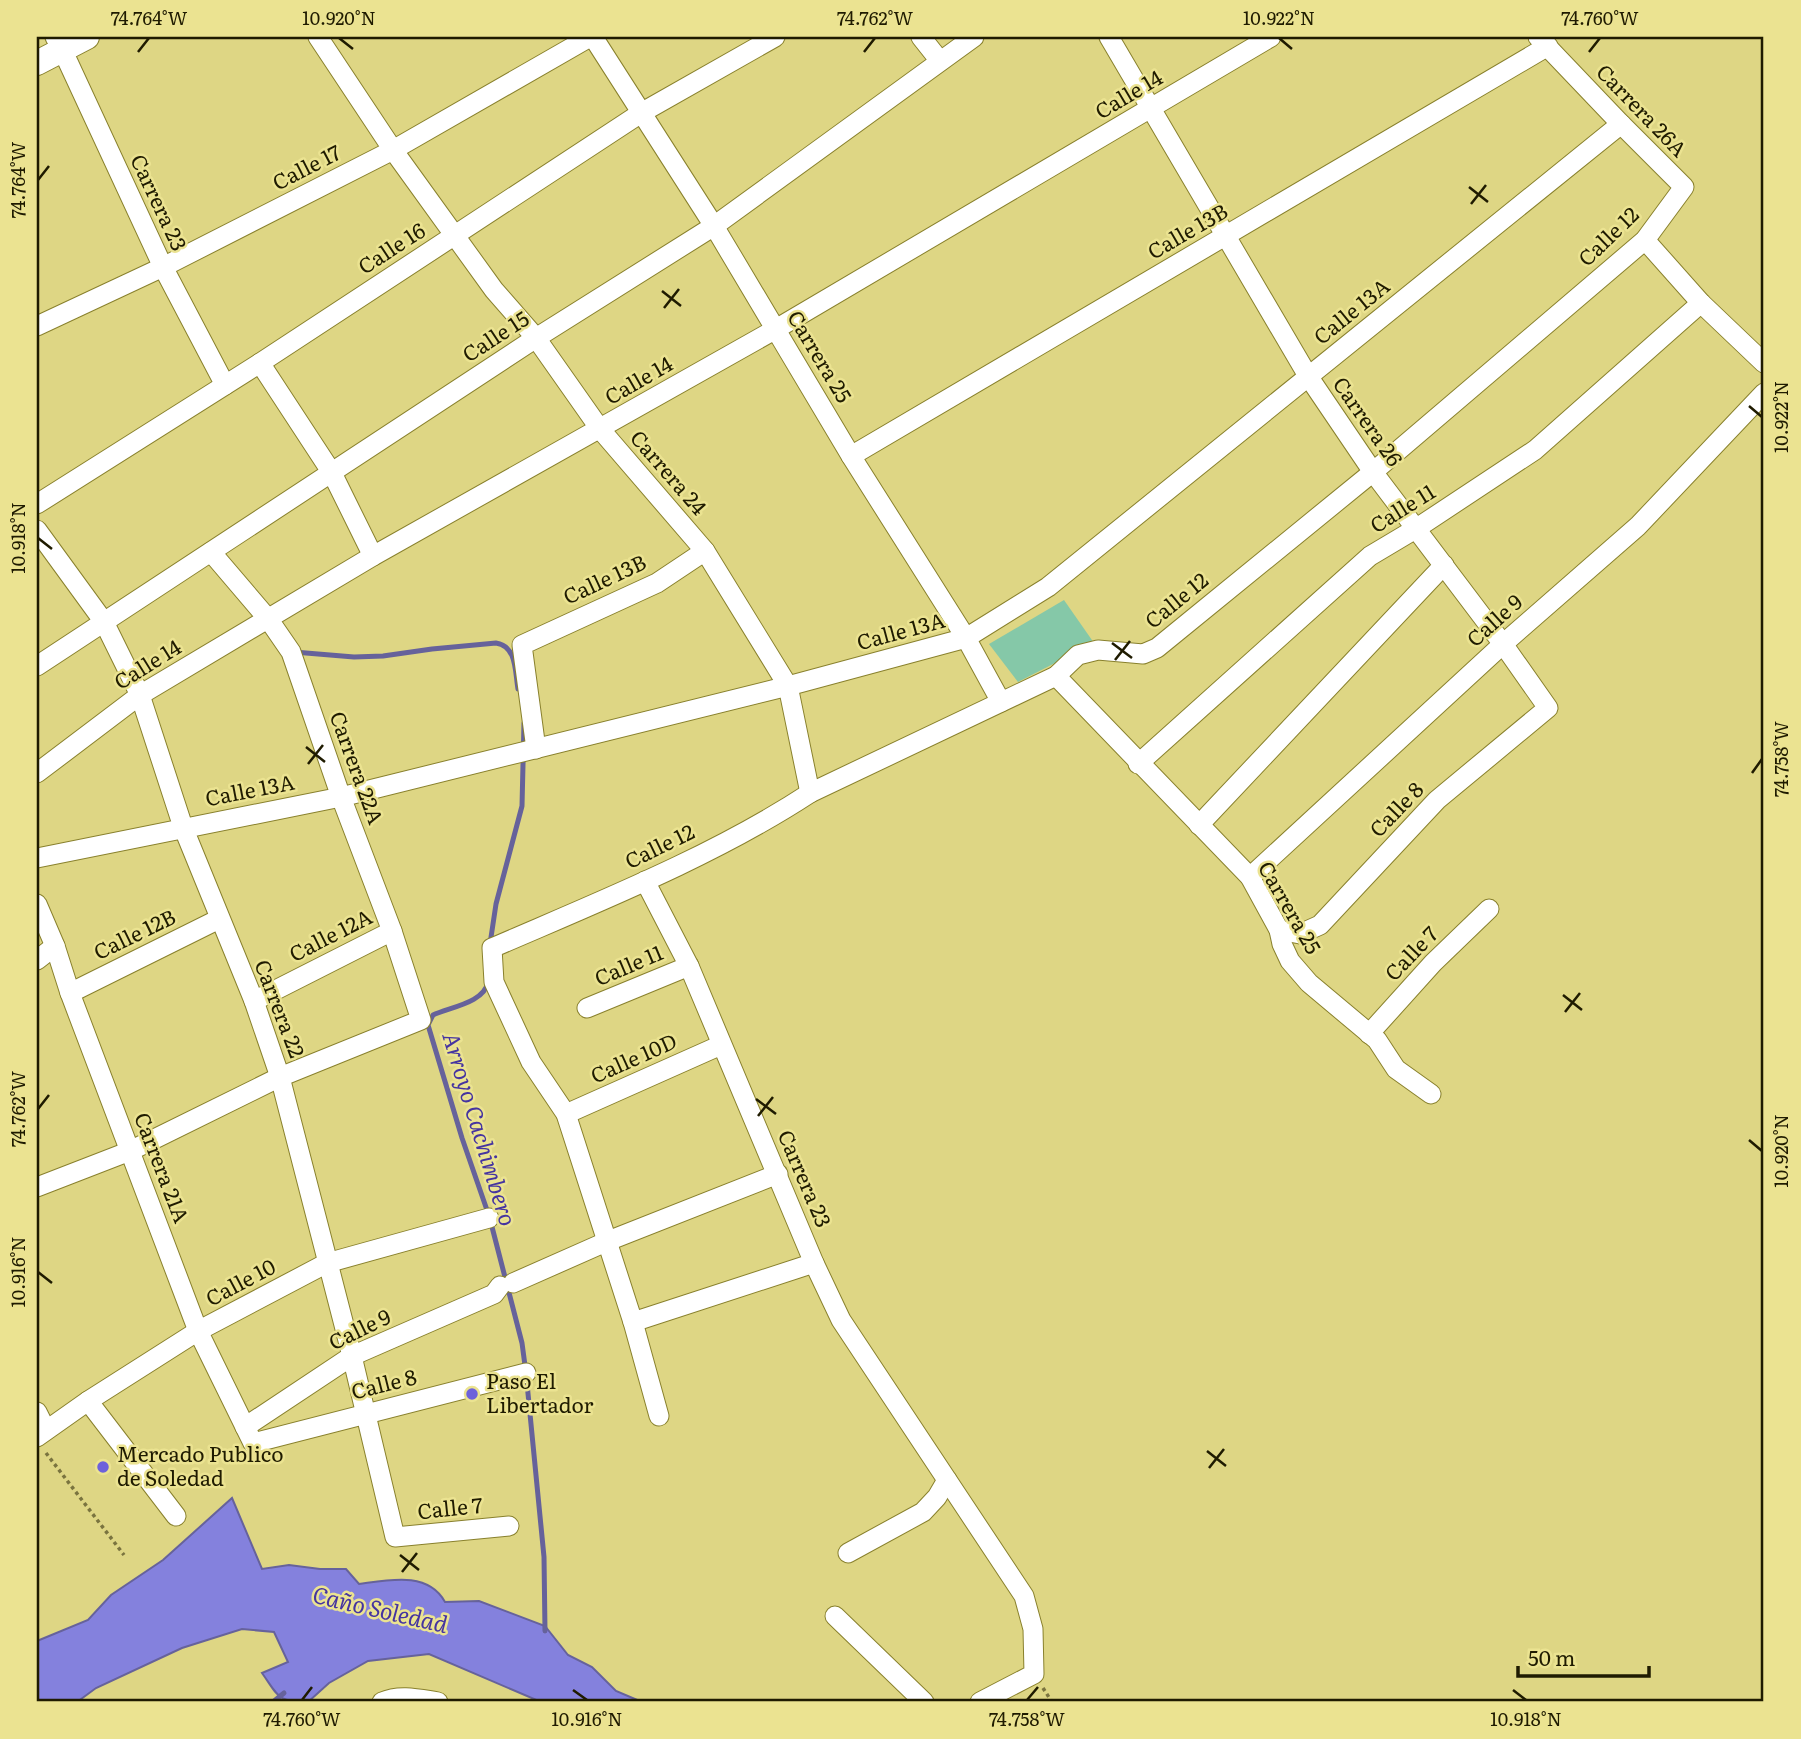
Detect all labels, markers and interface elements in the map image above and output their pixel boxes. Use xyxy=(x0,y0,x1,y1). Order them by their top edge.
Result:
text: 74.764°W xyxy=(111,4,188,31)
text: 10.920°N xyxy=(302,4,376,31)
text: 74.762°W xyxy=(837,4,913,31)
text: 10.922°N xyxy=(1243,4,1315,31)
text: 74.760°W xyxy=(1561,4,1639,31)
street label: Carrera 26A xyxy=(1590,56,1696,163)
street label: Calle 14 xyxy=(1088,60,1168,125)
street label: Calle 17 xyxy=(266,135,346,196)
text: 74.764°W xyxy=(4,141,31,218)
street label: Carrera 23 xyxy=(124,149,196,255)
street label: Calle 13B xyxy=(1141,194,1233,265)
street label: Calle 12 xyxy=(1570,198,1645,272)
street label: Calle 16 xyxy=(351,214,430,280)
street label: Calle 13A xyxy=(1306,269,1396,350)
street label: Calle 15 xyxy=(455,302,534,368)
street label: Carrera 25 xyxy=(781,304,861,408)
street label: Calle 14 xyxy=(598,347,678,411)
street label: Carrera 26 xyxy=(1327,369,1411,472)
text: 10.922°N xyxy=(1767,381,1794,453)
street label: Carrera 24 xyxy=(624,422,716,521)
street label: Calle 11 xyxy=(1363,474,1441,539)
text: 10.918°N xyxy=(4,502,31,574)
street label: Calle 13B xyxy=(557,545,651,610)
street label: Calle 12 xyxy=(1137,564,1214,634)
street label: Calle 9 xyxy=(1459,586,1528,653)
street label: Calle 13A xyxy=(853,603,948,656)
street label: Calle 14 xyxy=(107,630,187,696)
street label: Carrera 22A xyxy=(324,706,393,828)
text: 74.758°W xyxy=(1767,721,1794,797)
street label: Calle 13A xyxy=(202,765,297,812)
street label: Calle 8 xyxy=(1361,774,1429,843)
street label: Calle 12 xyxy=(619,815,699,875)
street label: Carrera 25 xyxy=(1252,855,1330,959)
street label: Calle 12A xyxy=(283,899,377,968)
street label: Calle 12B xyxy=(88,900,180,966)
street label: Calle 7 xyxy=(1376,918,1444,987)
street label: Calle 11 xyxy=(589,935,668,992)
street label: Carrera 22 xyxy=(248,955,314,1062)
street label: Calle 10D xyxy=(585,1024,681,1089)
water label: Arroyo Cachimbero xyxy=(435,1027,527,1230)
text: 74.762°W xyxy=(4,1071,31,1147)
street label: Carrera 21A xyxy=(128,1107,199,1227)
text: 10.920°N xyxy=(1767,1114,1794,1188)
street label: Carrera 23 xyxy=(772,1124,841,1232)
text: 10.916°N xyxy=(4,1236,31,1308)
street label: Calle 10 xyxy=(199,1249,280,1312)
street label: Calle 9 xyxy=(323,1299,395,1356)
street label: Calle 8 xyxy=(347,1360,419,1406)
place label: Paso El Libertador xyxy=(486,1364,594,1419)
marker: Paso El Libertador xyxy=(464,1386,480,1402)
place label: Mercado Publico de Soledad xyxy=(117,1437,284,1492)
marker: Mercado Publico de Soledad xyxy=(95,1459,111,1475)
street label: Calle 7 xyxy=(416,1488,484,1525)
water label: Caño Soledad xyxy=(310,1576,452,1640)
scale bar xyxy=(1518,1634,1649,1678)
text: 50 m xyxy=(1528,1641,1575,1672)
text: 74.760°W xyxy=(263,1705,341,1732)
text: 10.916°N xyxy=(551,1705,623,1732)
text: 74.758°W xyxy=(989,1705,1065,1732)
text: 10.918°N xyxy=(1490,1705,1562,1732)

